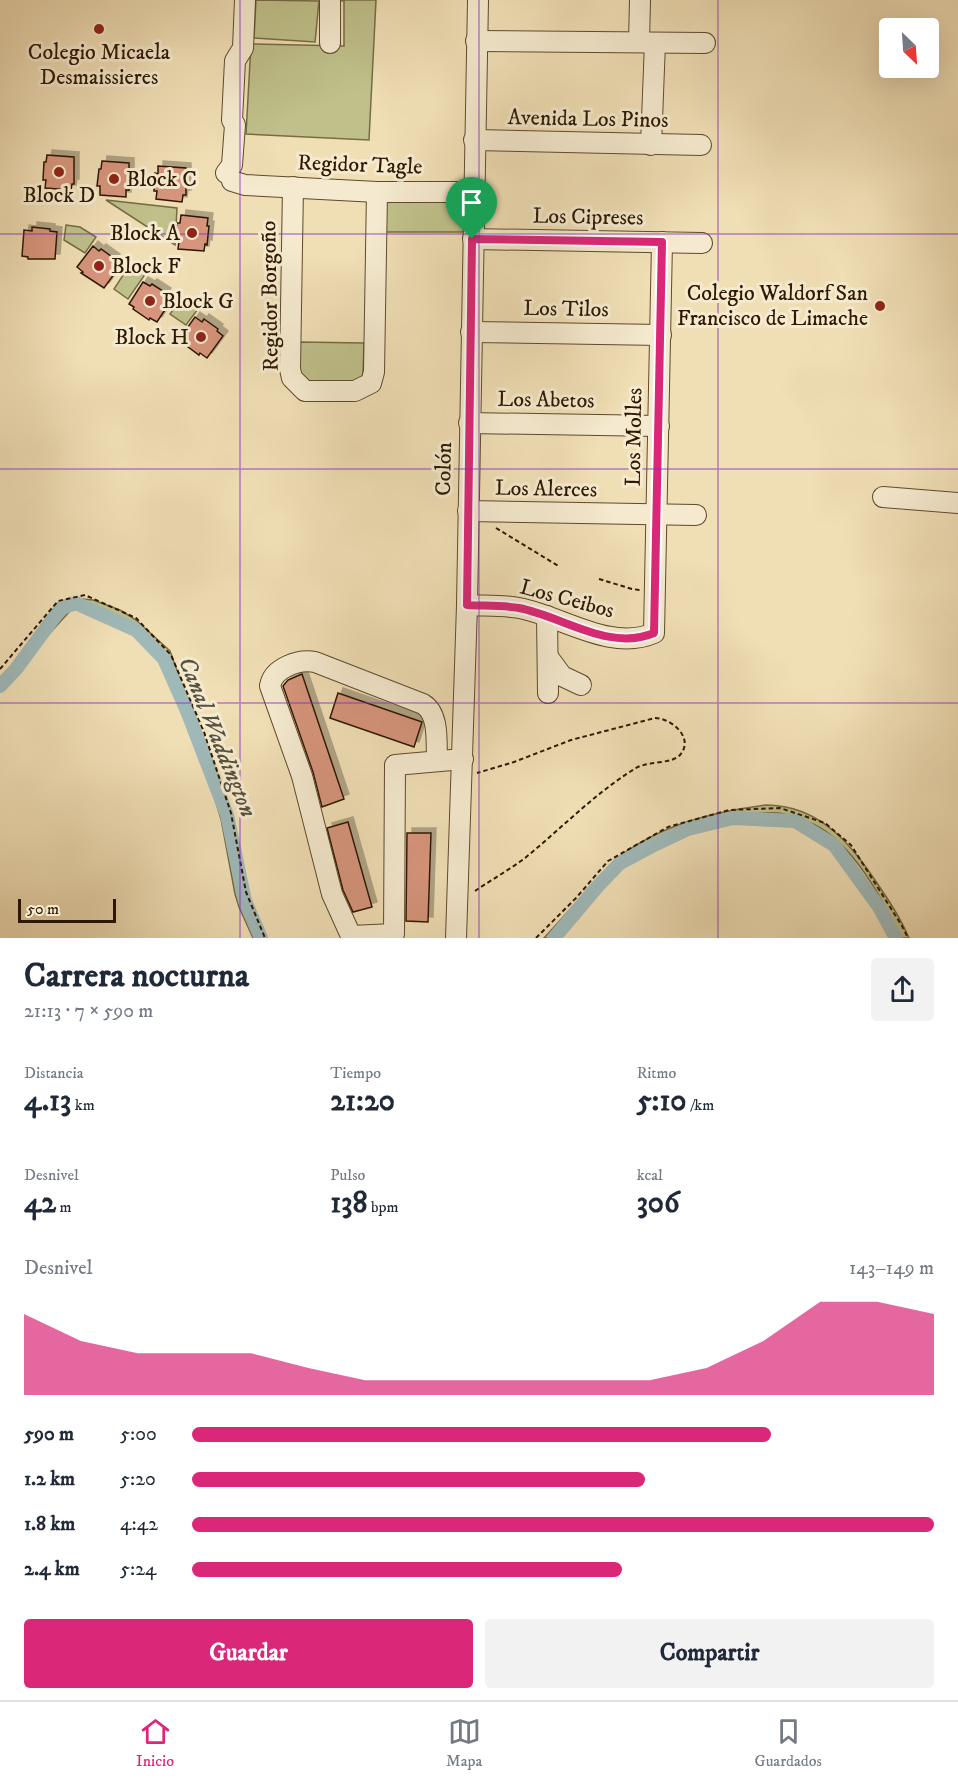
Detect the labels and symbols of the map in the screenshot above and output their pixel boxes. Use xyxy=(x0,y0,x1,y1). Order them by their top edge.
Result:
north arrow xyxy=(879,18,939,78)
marker: Colegio Micaela Desmaissieres xyxy=(92,22,106,36)
place label: Colegio Micaela Desmaissieres xyxy=(28,39,171,91)
street label: Avenida Los Pinos xyxy=(507,104,669,134)
street label: Regidor Tagle xyxy=(297,149,423,181)
marker: Block D xyxy=(52,165,66,179)
place label: Block C xyxy=(126,166,197,193)
marker: Block C xyxy=(107,172,121,186)
pin xyxy=(446,177,497,239)
place label: Block D xyxy=(23,182,95,209)
street label: Los Cipreses xyxy=(532,203,644,231)
place label: Block A xyxy=(110,220,181,247)
street label: Regidor Borgoño xyxy=(255,220,285,372)
marker: Block A xyxy=(185,226,199,240)
place label: Block F xyxy=(111,253,181,280)
marker: Block F xyxy=(92,259,106,273)
place label: Colegio Waldorf San Francisco de Limache xyxy=(677,280,868,332)
place label: Block G xyxy=(162,288,234,315)
marker: Block G xyxy=(143,294,157,308)
street label: Los Tilos xyxy=(523,295,609,323)
marker: Colegio Waldorf San Francisco de Limache xyxy=(873,299,887,313)
place label: Block H xyxy=(114,324,189,351)
marker: Block H xyxy=(194,330,208,344)
street label: Los Abetos xyxy=(497,386,595,414)
street label: Los Molles xyxy=(620,387,648,487)
street label: Colón xyxy=(430,441,458,496)
street label: Los Alerces xyxy=(495,475,597,503)
street label: Los Ceibos xyxy=(517,573,617,625)
water label: Canal Waddington xyxy=(171,652,263,822)
scale bar xyxy=(18,896,116,923)

